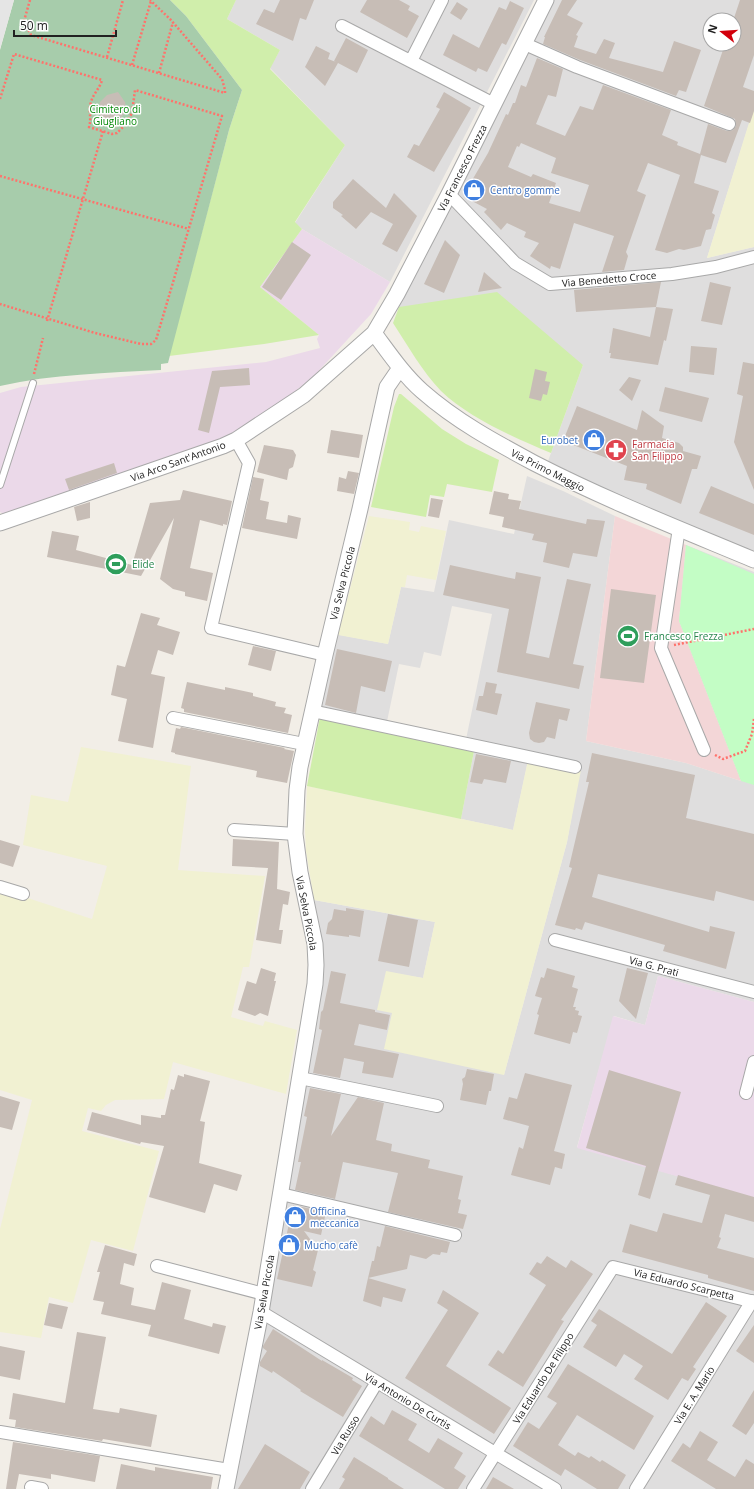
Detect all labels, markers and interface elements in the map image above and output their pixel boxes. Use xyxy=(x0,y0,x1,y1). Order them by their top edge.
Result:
scale bar xyxy=(14,12,116,38)
north arrow xyxy=(702,12,742,52)
text: 50 m xyxy=(20,17,48,34)
text: N xyxy=(703,22,720,35)
park label: Cimitero di Giugliano xyxy=(89,102,141,128)
street label: Via Francesco Frezza xyxy=(434,122,490,214)
shop icon: Centro gomme xyxy=(461,177,487,203)
place label: Centro gomme xyxy=(490,183,560,197)
street label: Via Benedetto Croce xyxy=(561,268,657,290)
shop icon: Eurobet xyxy=(581,427,607,453)
place label: Eurobet xyxy=(541,433,578,447)
street label: Via Arco Sant'Antonio xyxy=(129,437,227,485)
pharmacy icon: Farmacia San Filippo xyxy=(603,437,629,463)
place label: Farmacia San Filippo xyxy=(632,437,683,463)
street label: Via Primo Maggio xyxy=(509,445,587,495)
street label: Via Selva Piccola xyxy=(326,545,358,621)
sports icon: Elide xyxy=(103,551,129,577)
place label: Elide xyxy=(132,557,155,571)
sports icon: Francesco Frezza xyxy=(615,623,641,649)
place label: Francesco Frezza xyxy=(644,629,723,643)
street label: Via Selva Piccola xyxy=(293,875,321,951)
street label: Via G. Prati xyxy=(628,953,680,979)
shop icon: Officina meccanica xyxy=(282,1204,308,1230)
place label: Officina meccanica xyxy=(310,1204,359,1230)
shop icon: Mucho cafè xyxy=(276,1232,302,1258)
place label: Mucho cafè xyxy=(304,1238,358,1252)
street label: Via Selva Piccola xyxy=(251,1254,277,1330)
street label: Via Eduardo Scarpetta xyxy=(632,1265,736,1303)
street label: Via Eduardo De Filippo xyxy=(509,1330,577,1426)
street label: Via E. A. Mario xyxy=(671,1363,717,1427)
street label: Via Antonio De Curtis xyxy=(362,1370,454,1433)
street label: Via Russo xyxy=(328,1412,362,1458)

